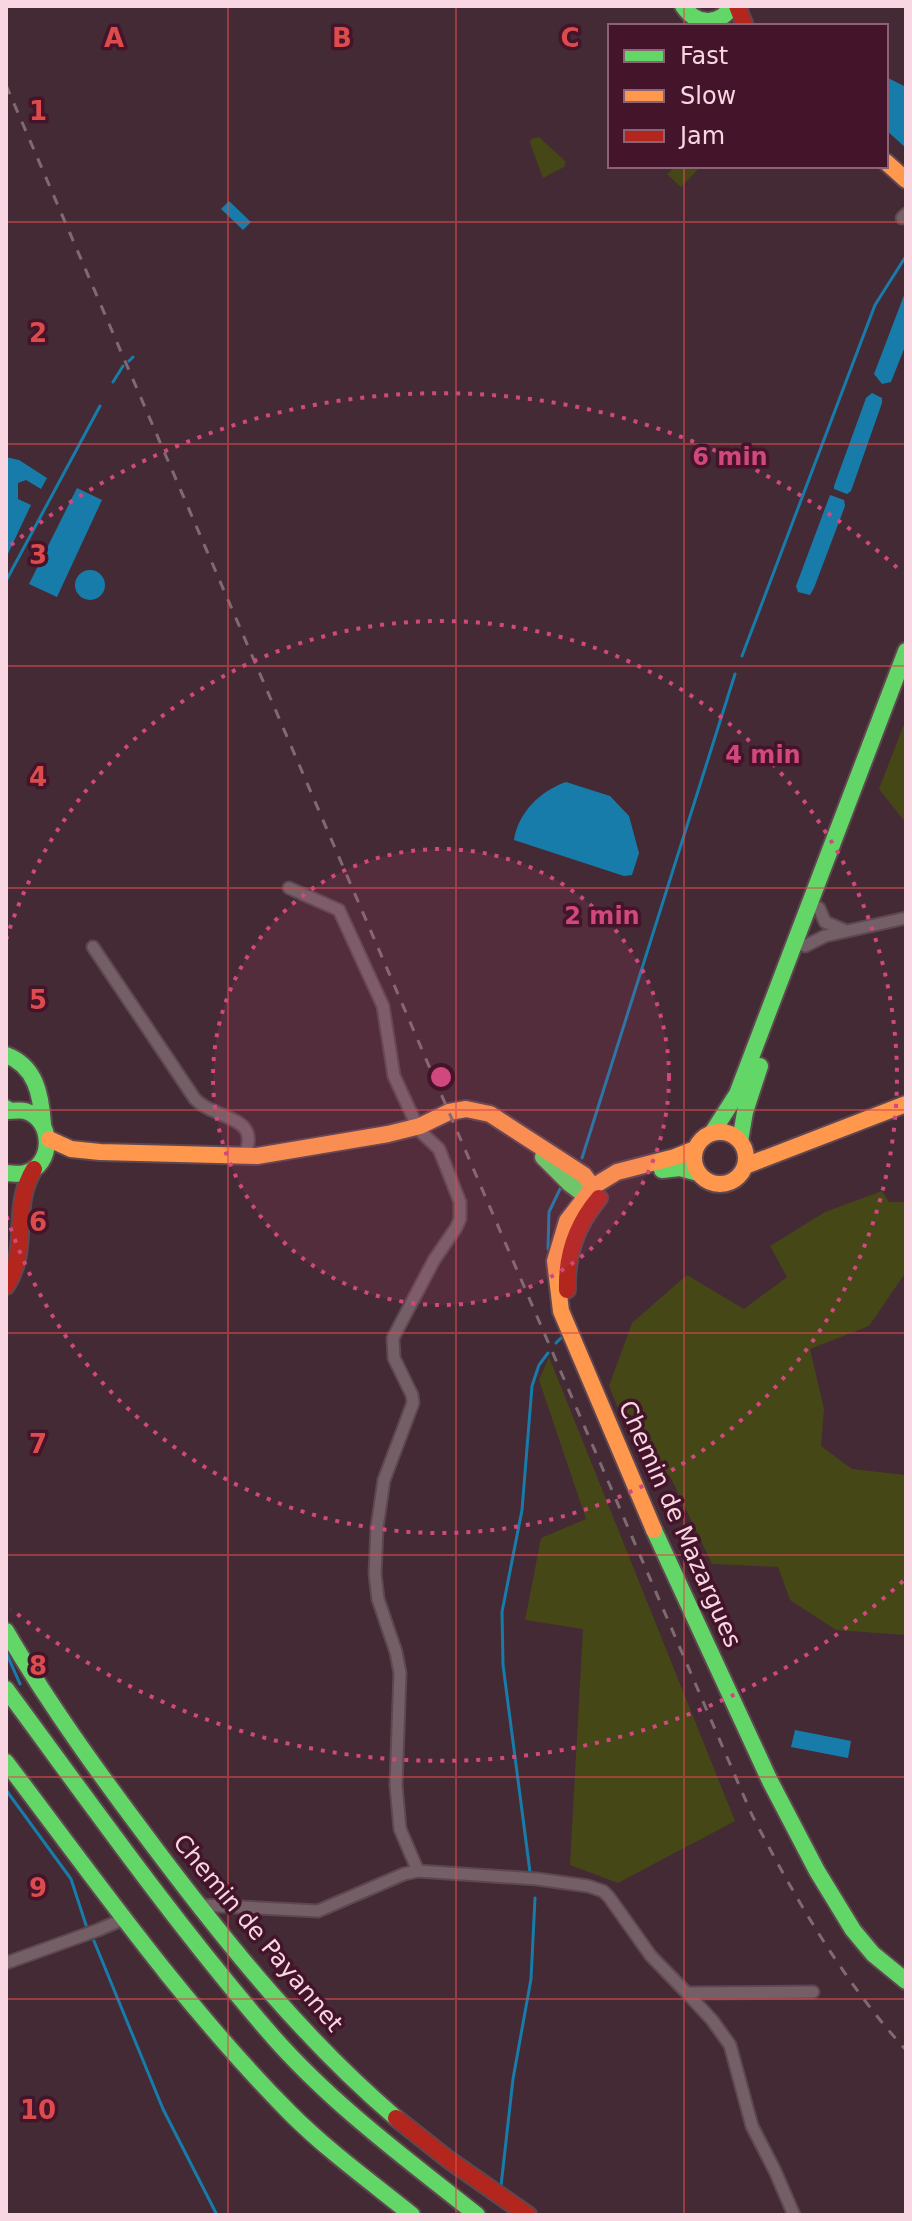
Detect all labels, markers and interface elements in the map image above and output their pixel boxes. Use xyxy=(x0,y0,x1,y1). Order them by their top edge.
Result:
text: A xyxy=(104,23,124,53)
text: B xyxy=(332,23,352,53)
text: C xyxy=(560,23,580,53)
legend xyxy=(608,24,888,168)
text: Fast xyxy=(680,42,728,70)
text: Slow xyxy=(680,82,736,110)
text: 1 xyxy=(29,96,47,126)
text: Jam xyxy=(678,122,725,150)
text: 2 xyxy=(29,318,47,348)
text: 6 min xyxy=(692,443,768,471)
text: 3 xyxy=(29,540,47,570)
text: 4 min xyxy=(725,741,801,769)
text: 4 xyxy=(29,762,47,792)
text: 2 min xyxy=(564,902,640,930)
text: 5 xyxy=(29,985,47,1015)
centre of rings xyxy=(427,1063,455,1091)
text: 6 xyxy=(29,1207,47,1237)
street label: Chemin de Mazargues xyxy=(613,1396,747,1652)
text: 7 xyxy=(29,1429,47,1459)
text: 8 xyxy=(29,1651,47,1681)
street label: Chemin de Payannet xyxy=(167,1829,349,2037)
text: 9 xyxy=(29,1873,47,1903)
text: 10 xyxy=(20,2095,56,2125)

